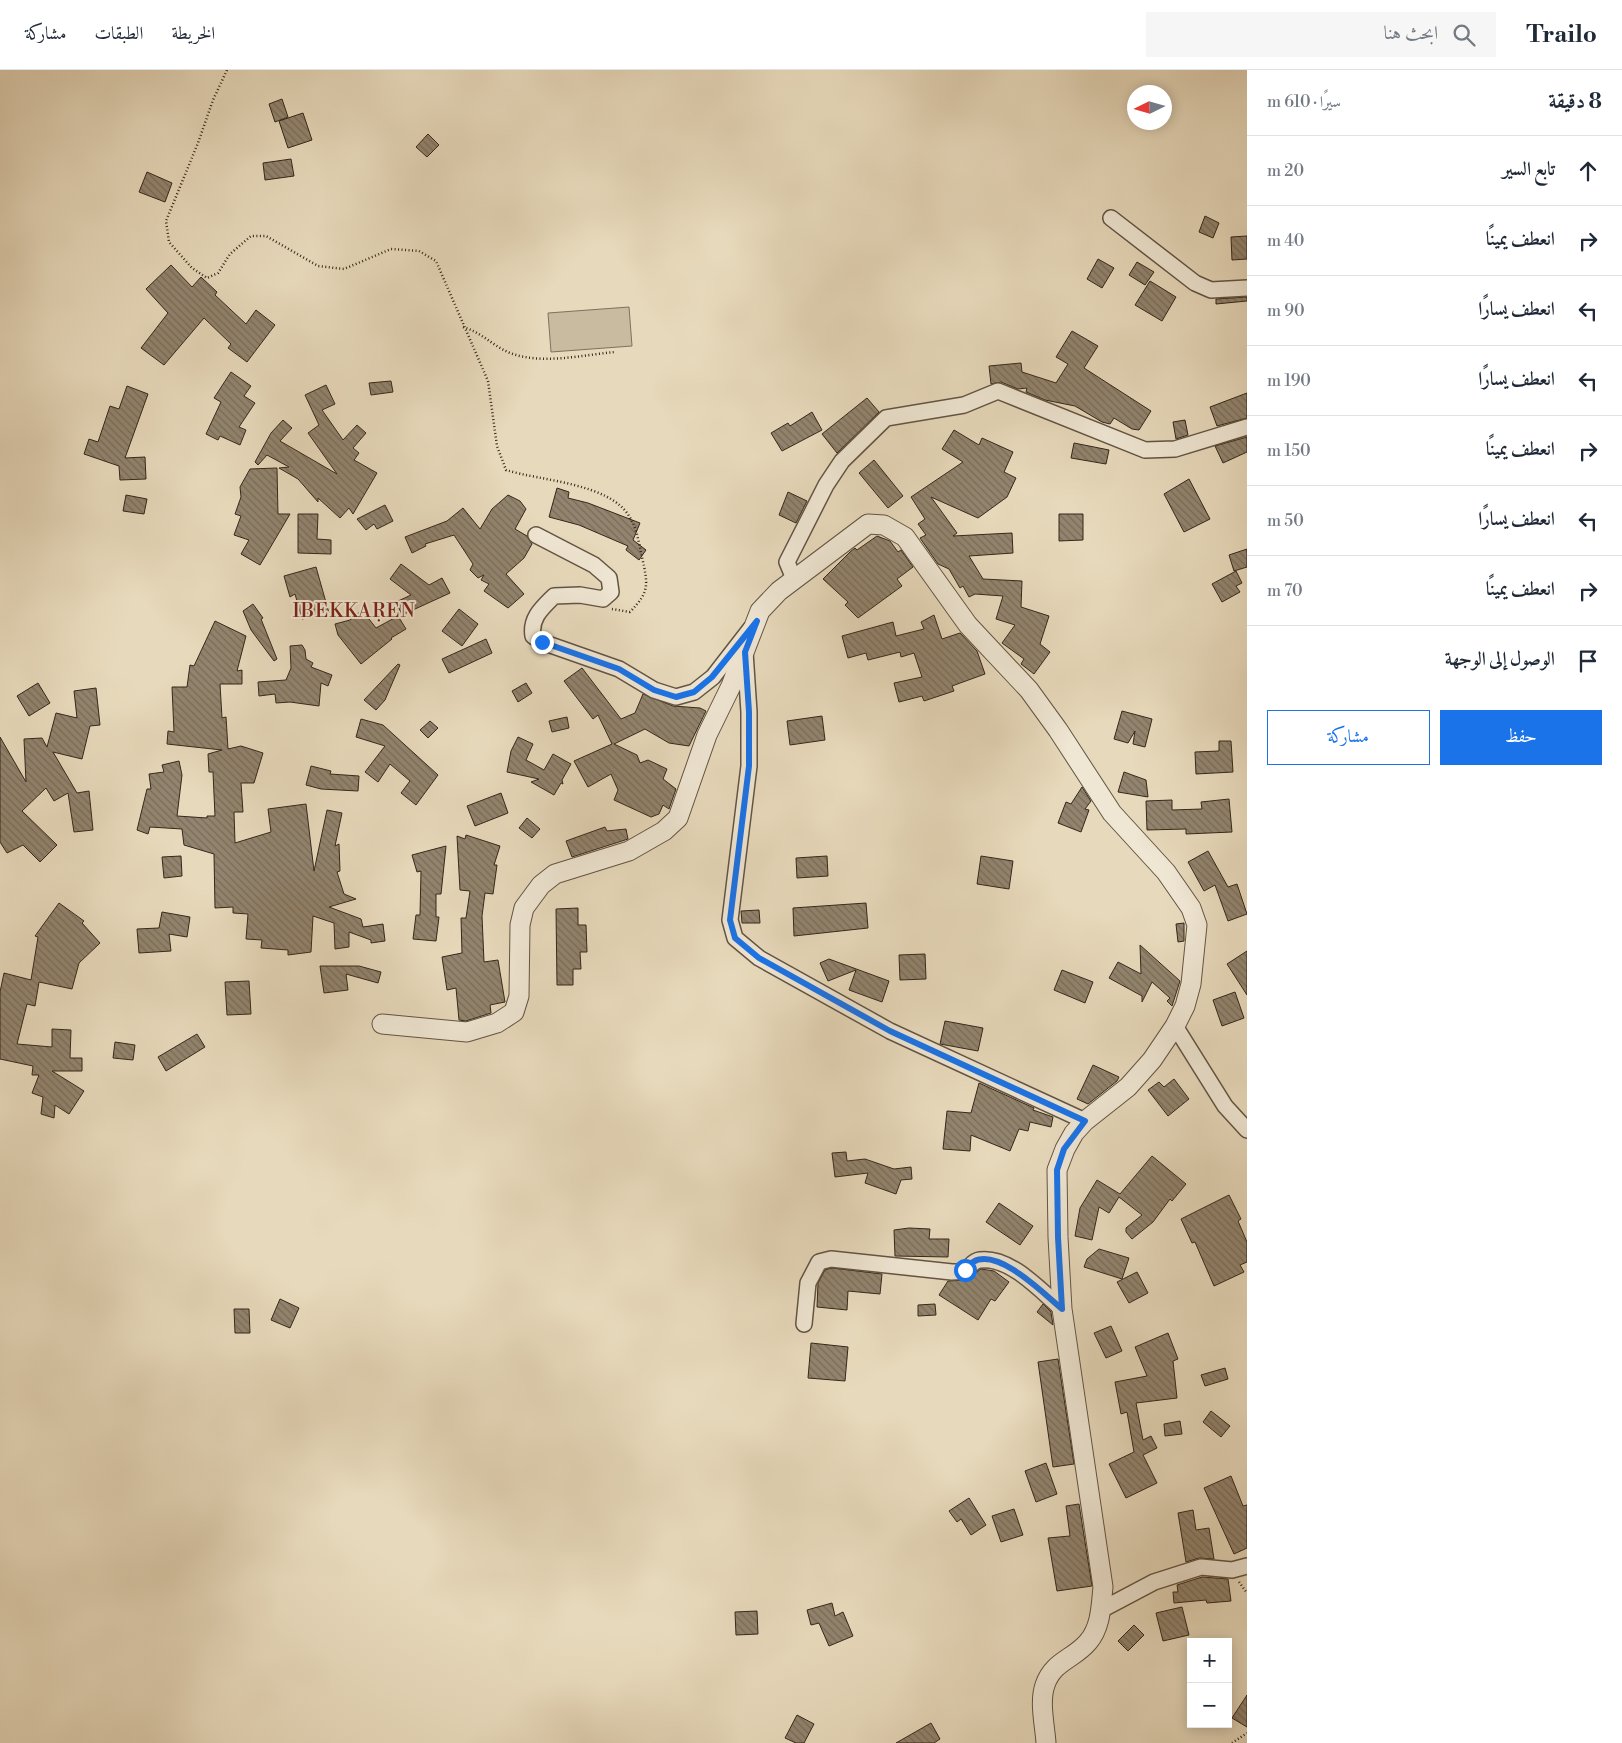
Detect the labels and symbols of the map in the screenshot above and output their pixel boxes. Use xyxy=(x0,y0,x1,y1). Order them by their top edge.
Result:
north arrow xyxy=(1127,85,1172,130)
district label: IBEKKAṚEN xyxy=(292,599,416,623)
route end xyxy=(531,631,554,654)
route start xyxy=(954,1259,977,1282)

